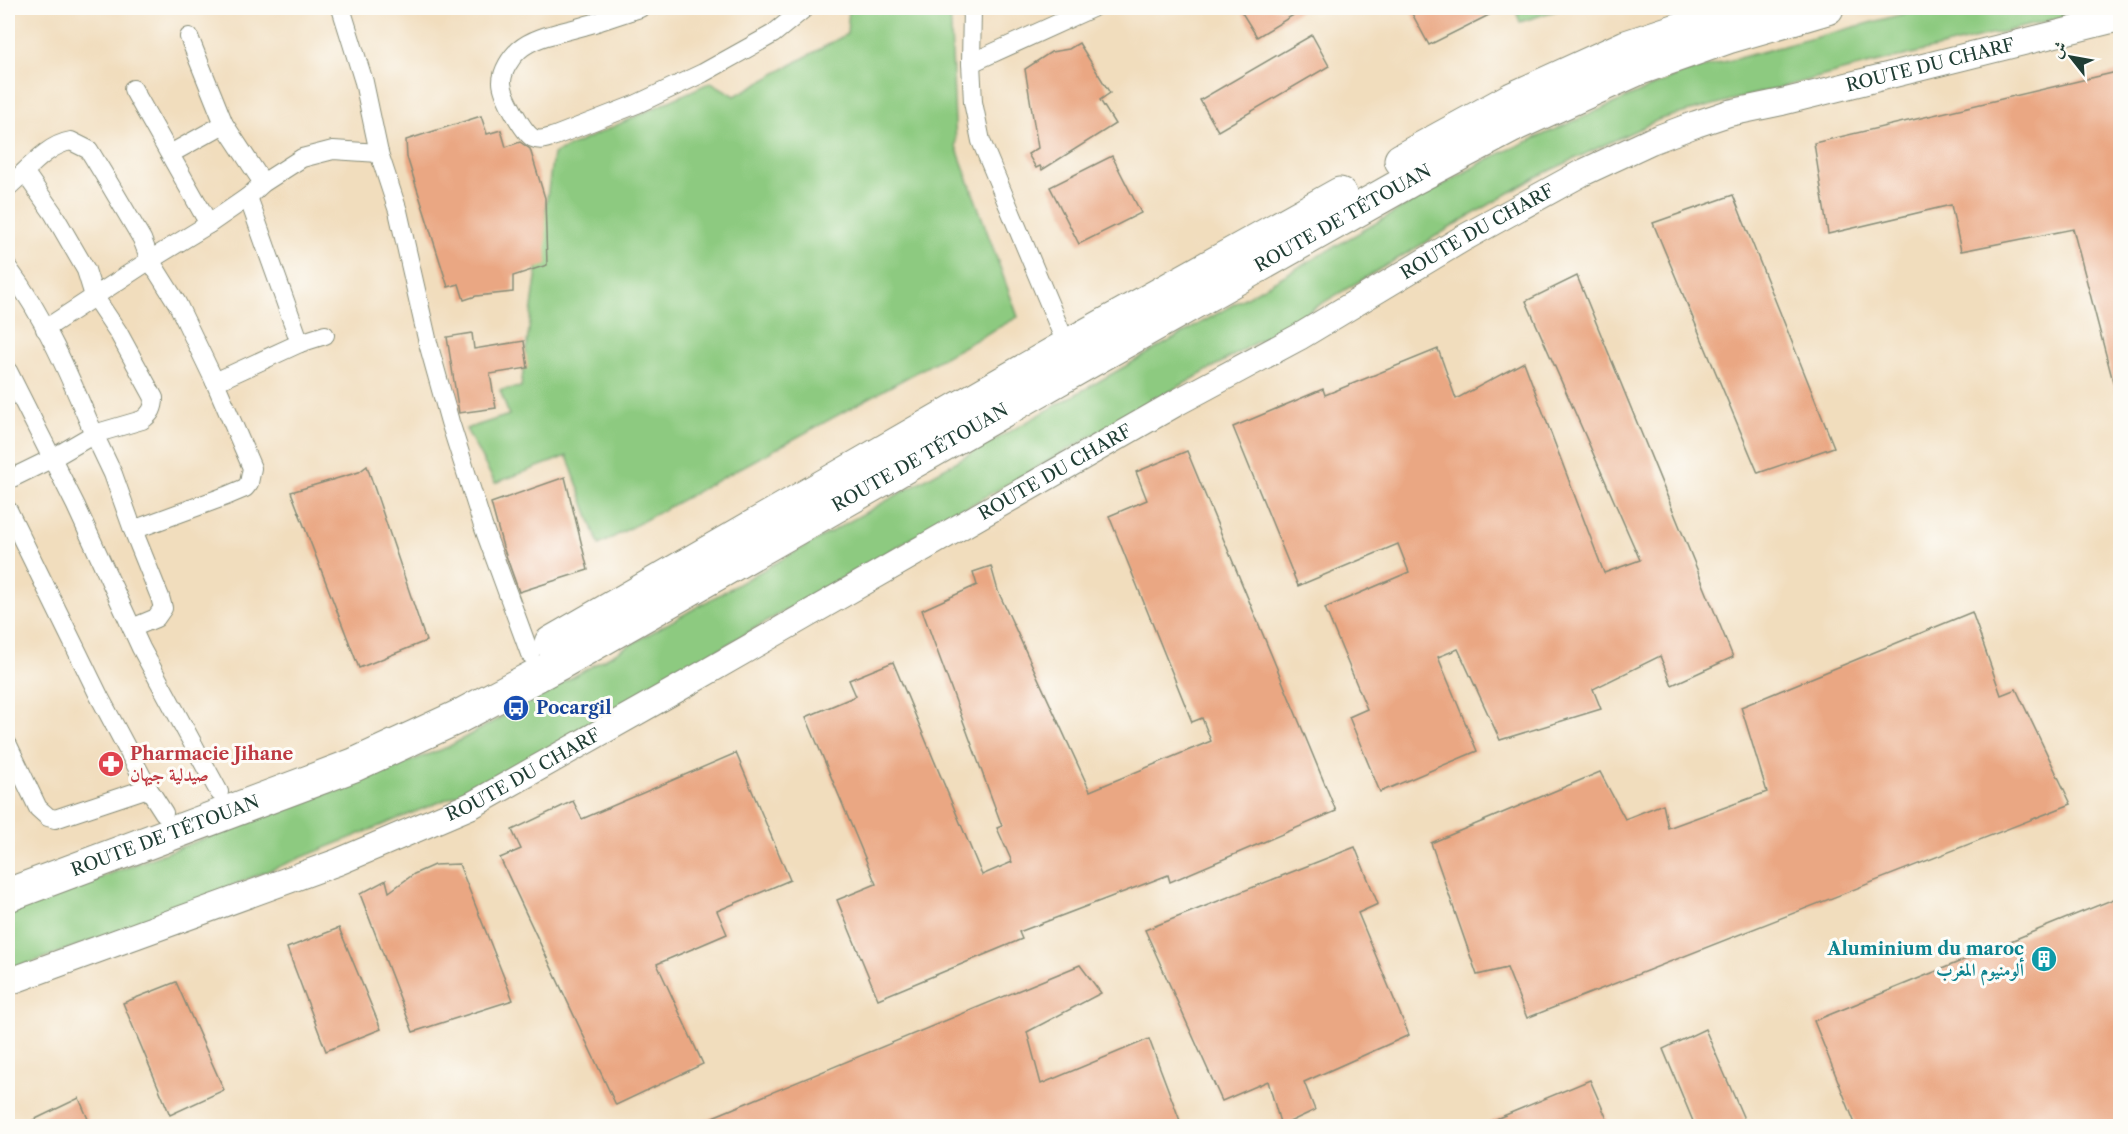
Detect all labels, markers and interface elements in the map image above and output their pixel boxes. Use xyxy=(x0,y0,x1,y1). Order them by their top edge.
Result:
north arrow xyxy=(2041,27,2101,87)
street label: ROUTE DU CHARF xyxy=(1844,34,2017,97)
text: ش xyxy=(2045,37,2071,61)
street label: ROUTE DE TÉTOUAN xyxy=(1251,160,1435,277)
street label: ROUTE DU CHARF xyxy=(1397,179,1558,284)
street label: ROUTE DE TÉTOUAN xyxy=(828,399,1012,517)
street label: ROUTE DU CHARF xyxy=(974,420,1136,525)
bus stop icon: Pocargil xyxy=(501,693,531,723)
place label: Pocargil xyxy=(536,697,612,719)
street label: ROUTE DU CHARF xyxy=(443,724,605,826)
place label: Pharmacie Jihane صيدلية جيهان xyxy=(130,743,294,787)
pharmacy icon: Pharmacie Jihane صيدلية جيهان xyxy=(96,749,126,779)
street label: ROUTE DE TÉTOUAN xyxy=(68,791,263,881)
place label: Aluminium du maroc ألومنيوم المغرب xyxy=(1827,938,2025,986)
building icon: Aluminium du maroc ألومنيوم المغرب xyxy=(2029,944,2059,974)

